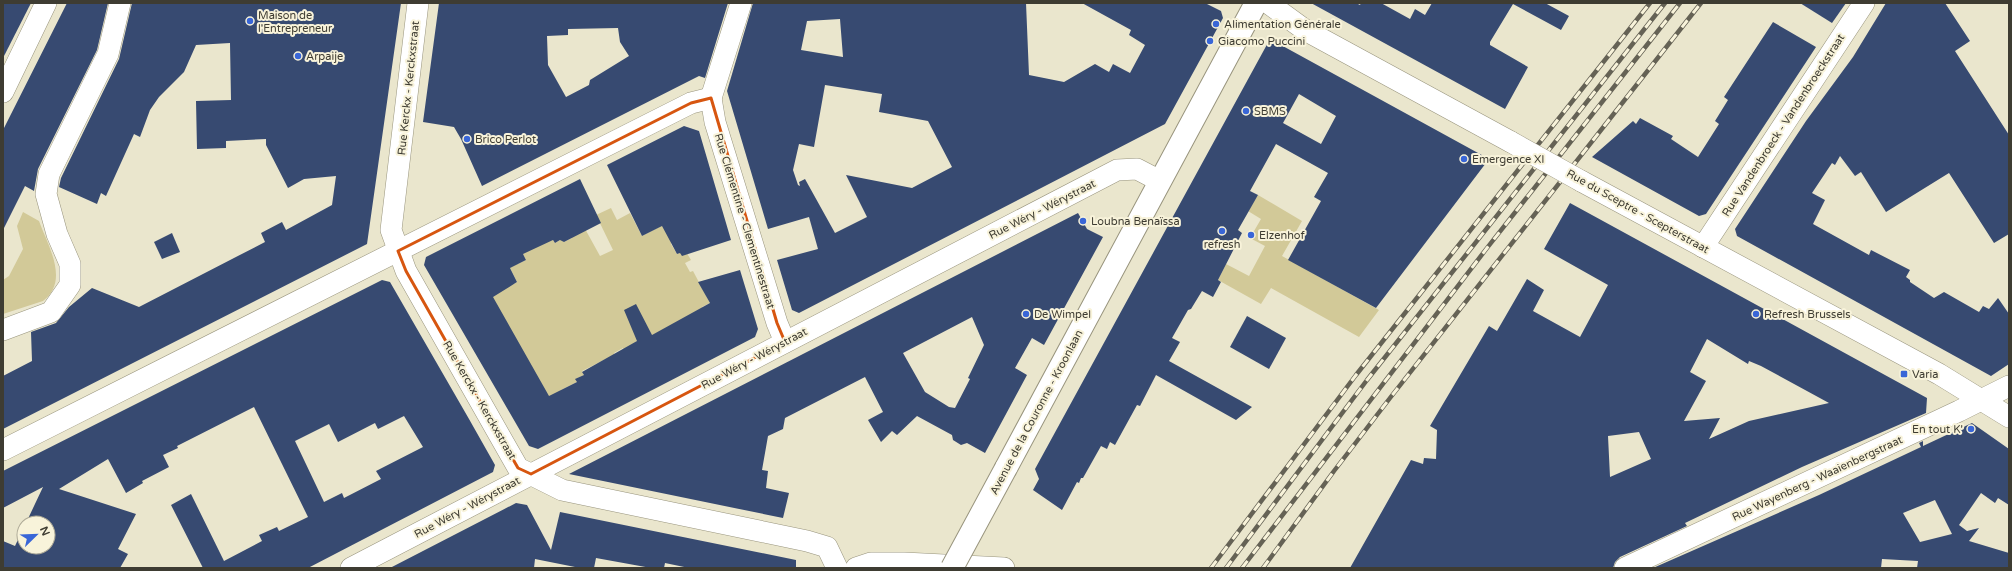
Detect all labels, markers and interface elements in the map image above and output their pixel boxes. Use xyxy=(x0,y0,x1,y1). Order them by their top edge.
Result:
place label: Maison de l'Entrepreneur xyxy=(258,9,333,35)
marker: Maison de l'Entrepreneur xyxy=(245,16,255,26)
place label: Alimentation Générale xyxy=(1224,18,1341,31)
marker: Alimentation Générale xyxy=(1211,19,1221,29)
street label: Rue Kerckx - Kerckxstraat xyxy=(395,20,422,156)
street label: Rue Vandenbroeck - Vandenbroeckstraat xyxy=(1719,32,1847,219)
place label: Giacomo Puccini xyxy=(1218,35,1305,48)
marker: Giacomo Puccini xyxy=(1205,36,1215,46)
place label: Arpaije xyxy=(306,50,343,63)
marker: Arpaije xyxy=(293,51,303,61)
place label: SBMS xyxy=(1254,105,1286,118)
marker: SBMS xyxy=(1241,106,1251,116)
street label: Rue Clémentine - Clementinestraat xyxy=(712,132,777,310)
place label: Brico Perlot xyxy=(475,133,536,146)
marker: Brico Perlot xyxy=(462,134,472,144)
place label: Emergence Xl xyxy=(1472,153,1544,166)
marker: Emergence Xl xyxy=(1459,154,1469,164)
street label: Rue du Sceptre - Scepterstraat xyxy=(1564,167,1711,256)
street label: Rue Wéry - Wérystraat xyxy=(987,177,1098,242)
place label: Loubna Benaïssa xyxy=(1091,215,1180,228)
marker: Loubna Benaïssa xyxy=(1078,216,1088,226)
marker: refresh xyxy=(1217,226,1227,236)
place label: Elzenhof xyxy=(1259,229,1305,242)
marker: Elzenhof xyxy=(1246,230,1256,240)
place label: refresh xyxy=(1204,238,1240,251)
place label: De Wimpel xyxy=(1034,308,1091,321)
place label: Refresh Brussels xyxy=(1764,308,1851,321)
marker: De Wimpel xyxy=(1021,309,1031,319)
marker: Refresh Brussels xyxy=(1751,309,1761,319)
street label: Rue Wéry - Wérystraat xyxy=(699,325,809,392)
street label: Avenue de la Couronne - Kroonlaan xyxy=(987,328,1086,497)
street label: Rue Kerckx - Kerckxstraat xyxy=(440,339,519,462)
place label: Varia xyxy=(1912,368,1938,381)
marker: Varia xyxy=(1899,369,1909,379)
place label: En tout K' xyxy=(1912,423,1963,436)
marker: En tout K' xyxy=(1966,424,1976,434)
street label: Rue Wayenberg - Waaienbergstraat xyxy=(1730,433,1904,524)
street label: Rue Wéry - Wérystraat xyxy=(412,474,522,541)
north arrow xyxy=(16,515,56,555)
text: N xyxy=(37,525,52,538)

